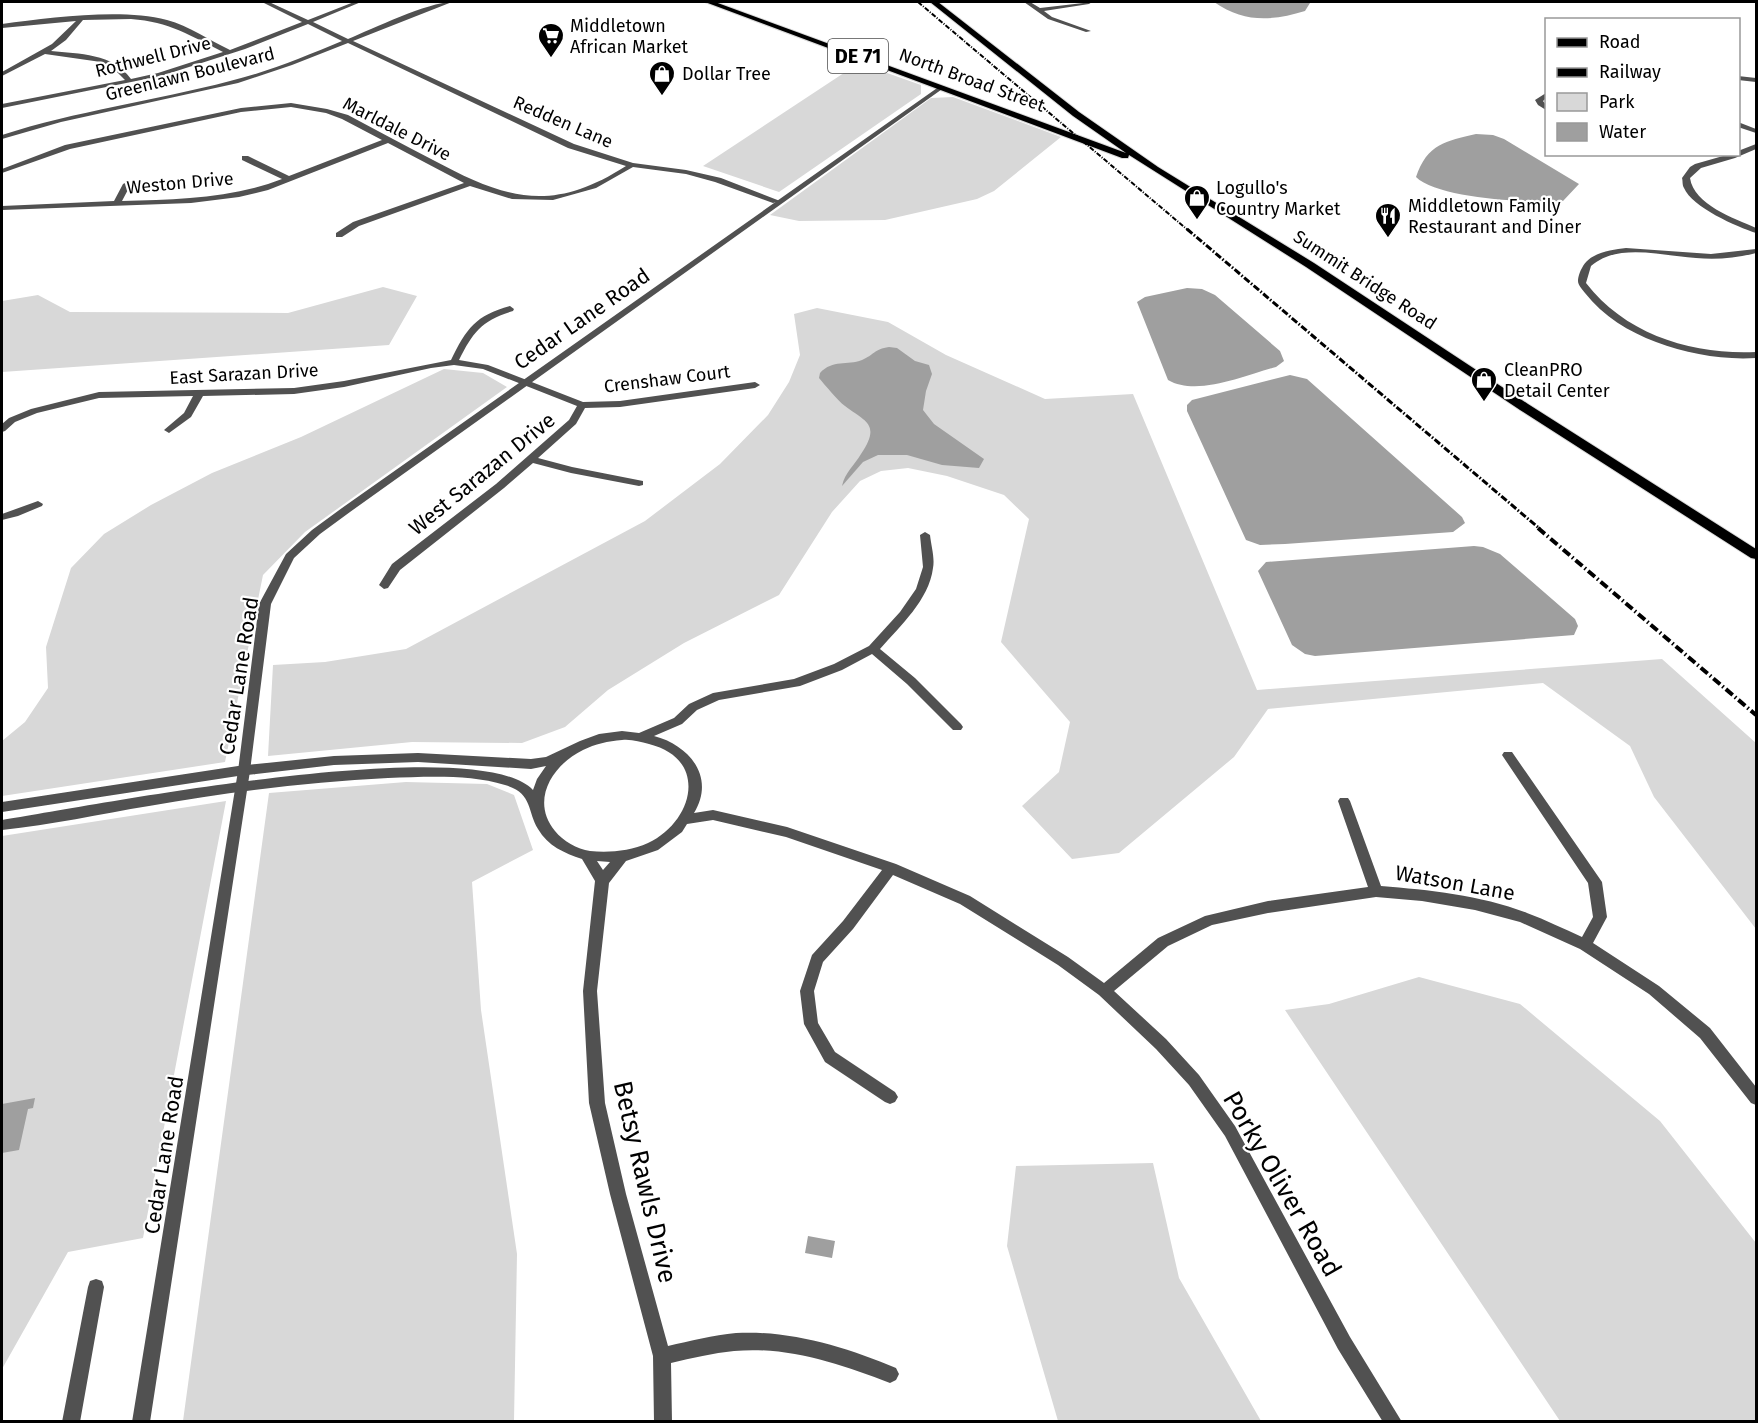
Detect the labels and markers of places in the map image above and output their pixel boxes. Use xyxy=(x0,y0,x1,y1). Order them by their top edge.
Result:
place label: Middletown African Market xyxy=(570,15,689,58)
supermarket icon: Middletown African Market xyxy=(536,21,566,59)
shop icon: Dollar Tree xyxy=(647,59,677,97)
place label: Dollar Tree xyxy=(682,63,771,85)
place label: Logullo's Country Market xyxy=(1216,177,1341,220)
shop icon: Logullo's Country Market xyxy=(1182,183,1212,221)
place label: Middletown Family Restaurant and Diner xyxy=(1408,195,1581,238)
restaurant icon: Middletown Family Restaurant and Diner xyxy=(1373,201,1403,239)
place label: CleanPRO Detail Center xyxy=(1504,359,1610,402)
shop icon: CleanPRO Detail Center xyxy=(1469,365,1499,403)

